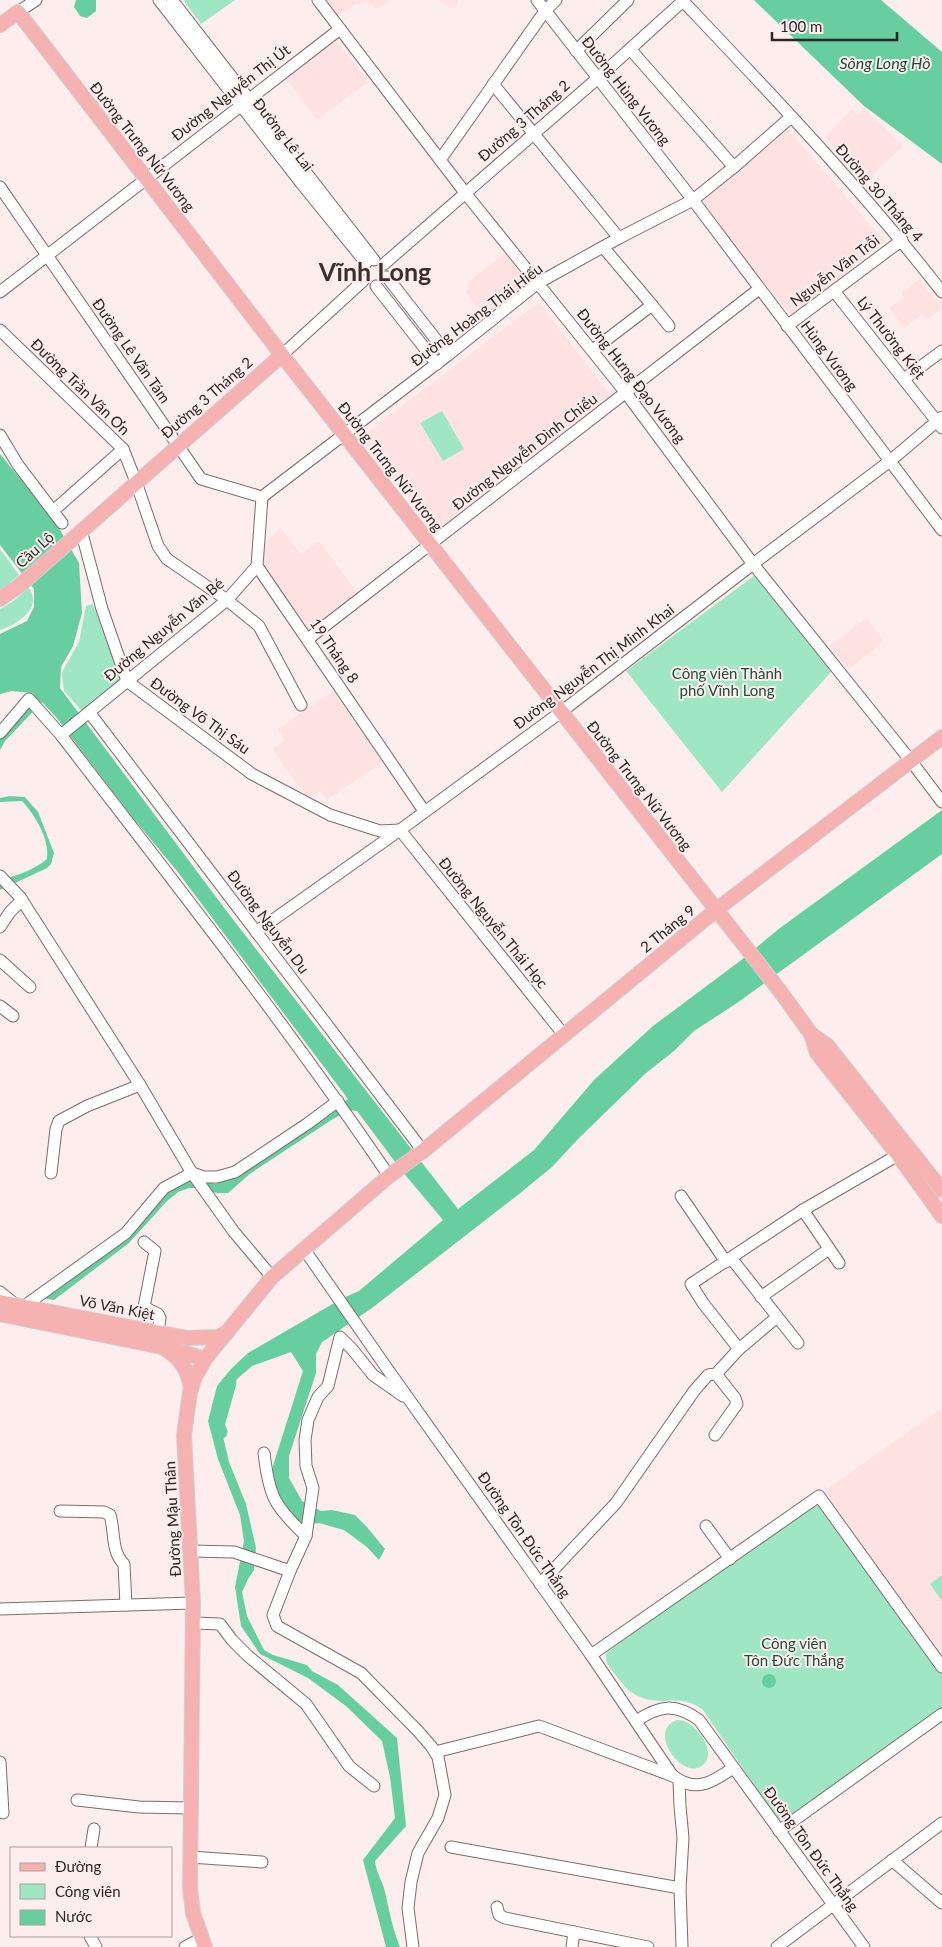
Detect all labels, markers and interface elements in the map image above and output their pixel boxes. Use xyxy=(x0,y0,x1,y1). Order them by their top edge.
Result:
scale bar xyxy=(772,10,897,42)
text: 100 m xyxy=(780,17,822,35)
street label: Đường Hùng Vương xyxy=(579,32,675,149)
street label: Đường Nguyễn Thị Út xyxy=(168,40,294,144)
water label: Sông Long Hồ xyxy=(839,53,931,72)
street label: Đường 3 Tháng 2 xyxy=(474,76,573,165)
street label: Đường Trưng Nữ Vương xyxy=(87,78,199,215)
street label: Đường Lê Lai xyxy=(250,94,318,174)
street label: Đường 30 Tháng 4 xyxy=(832,140,927,245)
street label: Nguyễn Văn Trỗi xyxy=(786,231,883,310)
district label: Vĩnh Long xyxy=(318,256,431,286)
street label: Đường Hoàng Thái Hiếu xyxy=(407,259,546,370)
street label: Lý Thường Kiệt xyxy=(854,293,930,383)
street label: Đường Lê Văn Tám xyxy=(89,295,175,406)
street label: Đường Hưng Đạo Vương xyxy=(574,305,690,446)
street label: Hùng Vương xyxy=(798,317,862,394)
street label: Đường Trần Văn Ơn xyxy=(27,334,134,438)
street label: Đường 3 Tháng 2 xyxy=(157,353,256,442)
street label: Đường Nguyễn Đình Chiểu xyxy=(448,389,600,513)
street label: Đường Trưng Nữ Vương xyxy=(335,398,447,535)
street label: Cầu Lộ xyxy=(11,527,57,571)
street label: Đường Nguyễn Văn Bé xyxy=(100,574,227,685)
street label: Đường Nguyễn Thị Minh Khai xyxy=(510,600,677,733)
street label: 19 Tháng 8 xyxy=(307,615,363,686)
park label: Công viên Thành phố Vĩnh Long xyxy=(672,664,782,699)
street label: Đường Võ Thị Sáu xyxy=(147,673,254,757)
street label: Đường Trưng Nữ Vương xyxy=(584,717,696,854)
street label: Đường Nguyễn Thái Học xyxy=(435,853,552,992)
street label: Đường Nguyễn Du xyxy=(224,866,314,977)
street label: 2 Tháng 9 xyxy=(636,901,698,956)
street label: Võ Văn Kiệt xyxy=(78,1291,157,1323)
street label: Đường Mậu Thân xyxy=(160,1461,184,1577)
street label: Đường Tôn Đức Thắng xyxy=(475,1468,575,1601)
park label: Công viên Tôn Đức Thắng xyxy=(744,1634,844,1669)
street label: Đường Tôn Đức Thắng xyxy=(761,1783,863,1914)
legend xyxy=(10,1847,172,1937)
text: Đường xyxy=(55,1857,101,1875)
text: Công viên xyxy=(55,1882,121,1900)
text: Nước xyxy=(55,1907,92,1925)

